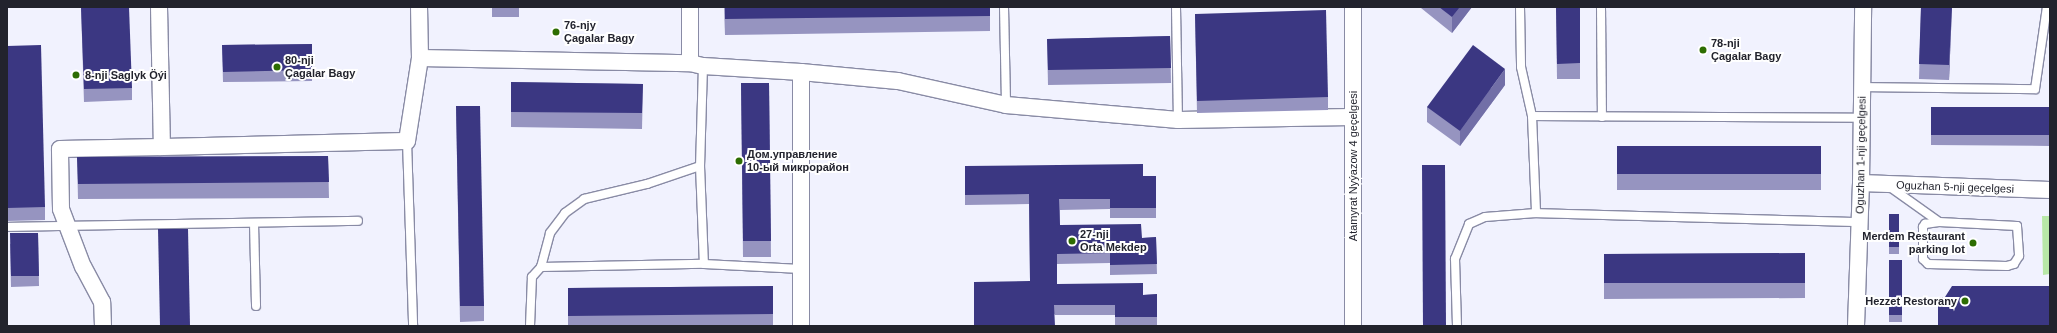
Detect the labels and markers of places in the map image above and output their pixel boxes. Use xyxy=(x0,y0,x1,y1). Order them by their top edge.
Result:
place label: 76-njy Çagalar Bagy xyxy=(564,19,634,45)
marker: 76-njy Çagalar Bagy xyxy=(551,27,561,37)
place label: 78-nji Çagalar Bagy xyxy=(1711,37,1781,63)
marker: 78-nji Çagalar Bagy xyxy=(1698,45,1708,55)
place label: 80-nji Çagalar Bagy xyxy=(285,54,355,80)
marker: 80-nji Çagalar Bagy xyxy=(272,62,282,72)
place label: 8-nji Saglyk Öýi xyxy=(85,68,167,82)
marker: 8-nji Saglyk Öýi xyxy=(70,69,82,81)
place label: Дом.управление 10-ый микрорайон xyxy=(747,148,849,174)
marker: Дом.управление 10-ый микрорайон xyxy=(734,156,744,166)
place label: 27-nji Orta Mekdep xyxy=(1080,228,1147,254)
place label: Merdem Restaurant parking lot xyxy=(1862,230,1965,256)
marker: 27-nji Orta Mekdep xyxy=(1067,236,1077,246)
marker: Merdem Restaurant parking lot xyxy=(1968,238,1978,248)
place label: Hezzet Restorany xyxy=(1865,294,1957,308)
marker: Hezzet Restorany xyxy=(1960,296,1970,306)

